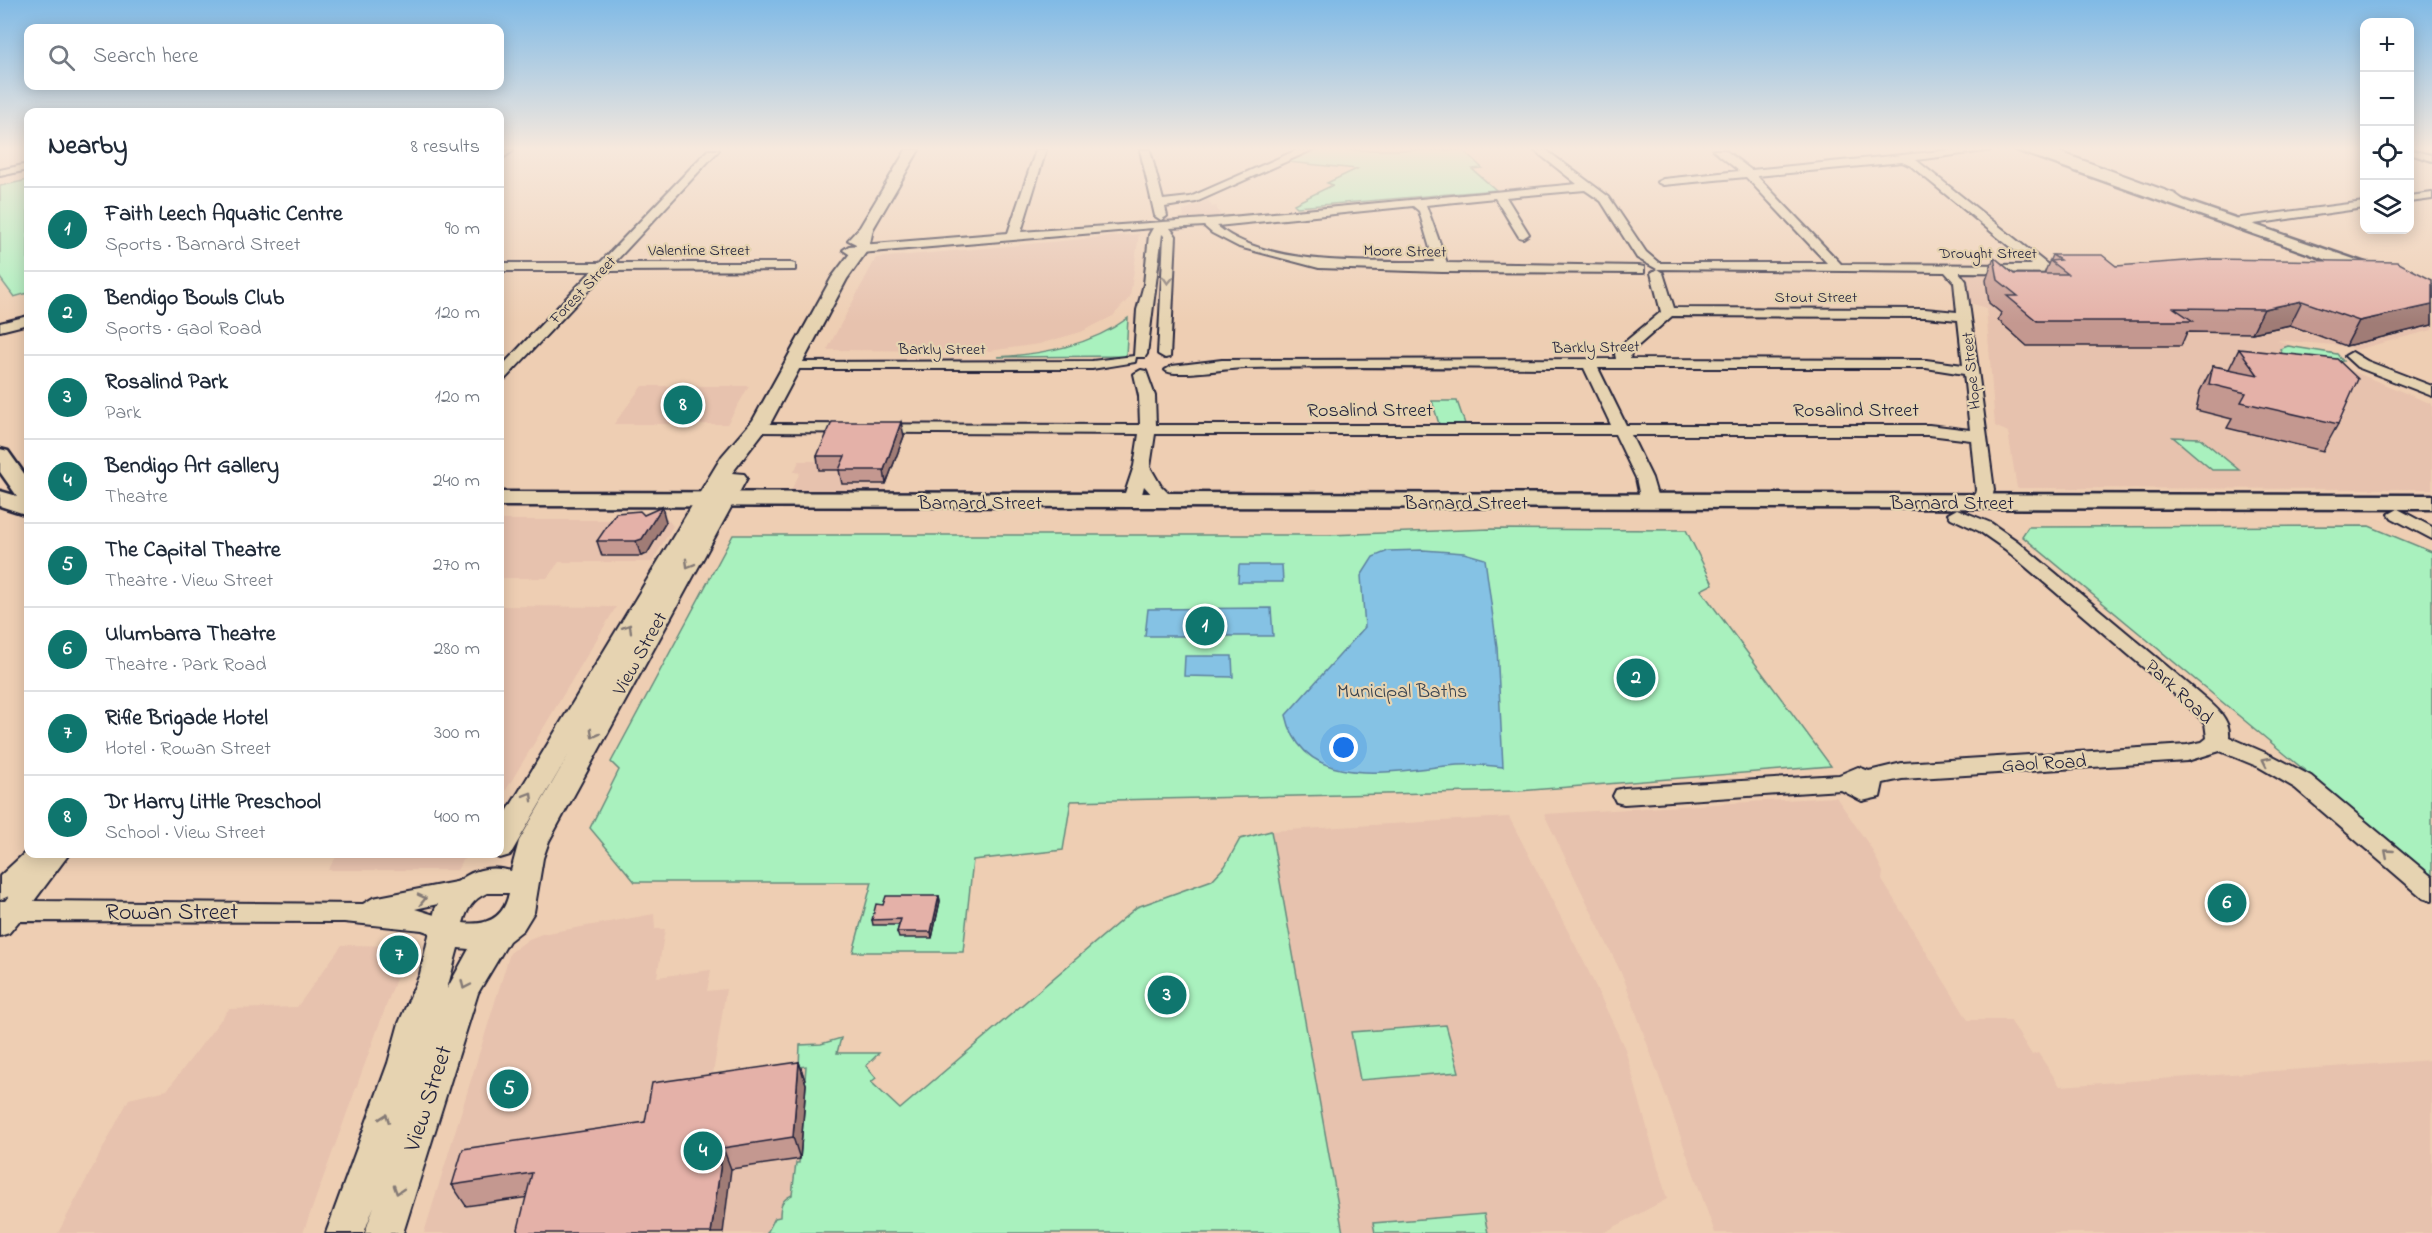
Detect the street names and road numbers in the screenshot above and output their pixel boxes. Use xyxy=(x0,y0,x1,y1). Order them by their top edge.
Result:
street label: Valentine Street xyxy=(647,239,750,263)
street label: Moore Street xyxy=(1363,239,1447,265)
street label: Drought Street xyxy=(1938,242,2038,266)
street label: Forest Street xyxy=(544,250,623,331)
street label: Stout Street xyxy=(1775,286,1858,310)
street label: Hope Street xyxy=(1956,330,1988,411)
street label: Barkly Street xyxy=(1551,335,1641,361)
street label: Barkly Street xyxy=(897,338,986,362)
street label: Rosalind Street xyxy=(1307,397,1433,426)
street label: Rosalind Street xyxy=(1793,397,1919,426)
street label: Barnard Street xyxy=(917,490,1042,519)
street label: Barnard Street xyxy=(1403,490,1528,519)
street label: Barnard Street xyxy=(1889,490,2014,519)
street label: View Street xyxy=(606,607,676,702)
street label: Park Road xyxy=(2137,653,2219,732)
street label: Gaol Road xyxy=(2001,748,2087,781)
street label: Rowan Street xyxy=(106,896,238,931)
street label: View Street xyxy=(395,1041,463,1157)

